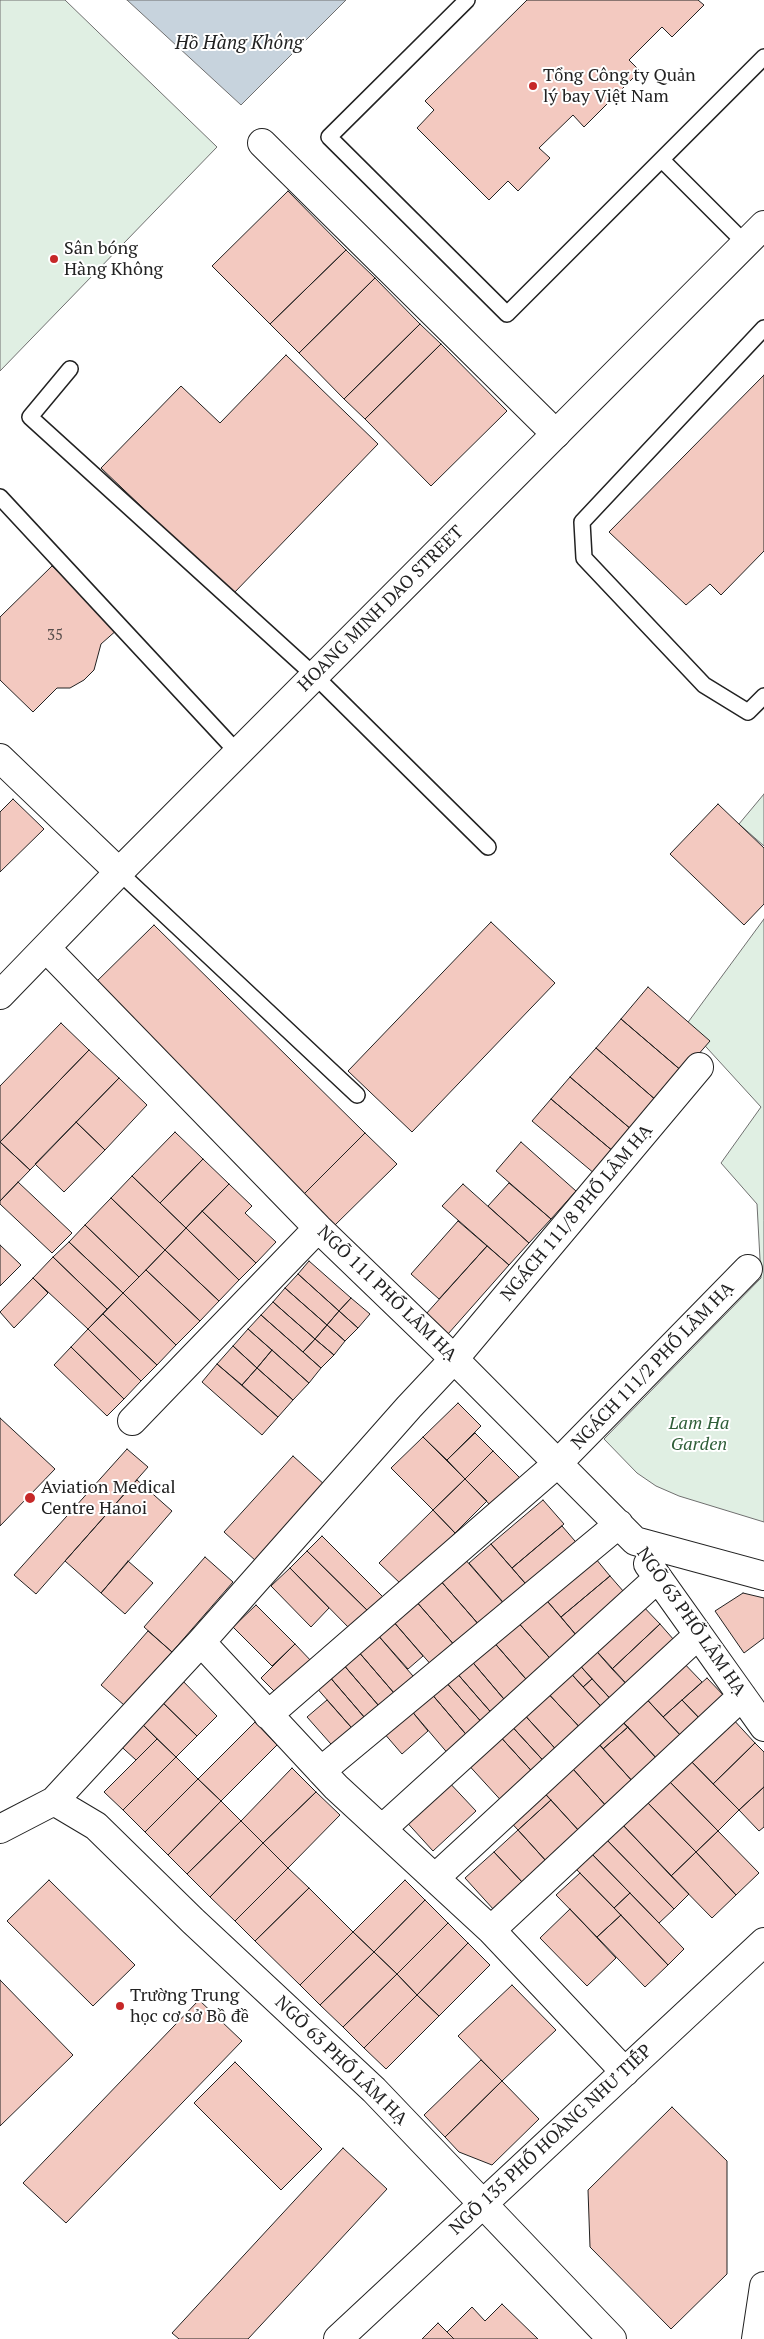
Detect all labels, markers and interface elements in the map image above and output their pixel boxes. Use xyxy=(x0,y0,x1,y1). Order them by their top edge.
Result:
water label: Hồ Hàng Không xyxy=(175,33,303,55)
place label: Tổng Công ty Quản lý bay Việt Nam xyxy=(543,65,696,108)
marker: Tổng Công ty Quản lý bay Việt Nam xyxy=(527,80,539,92)
place label: Sân bóng Hàng Không xyxy=(64,238,163,280)
marker: Sân bóng Hàng Không xyxy=(48,253,60,265)
street label: HOANG MINH DAO STREET xyxy=(294,522,468,696)
house number: 35 xyxy=(47,627,63,645)
street label: NGÁCH 111/8 PHỐ LÂM HẠ xyxy=(497,1120,657,1306)
street label: NGÕ 111 PHỐ LÂM HẠ xyxy=(313,1222,461,1366)
street label: NGÁCH 111/2 PHỐ LÂM HẠ xyxy=(567,1278,739,1454)
park label: Lam Ha Garden xyxy=(669,1413,729,1456)
place label: Aviation Medical Centre Hanoi xyxy=(41,1477,176,1520)
marker: Aviation Medical Centre Hanoi xyxy=(23,1491,37,1505)
street label: NGÕ 63 PHỐ LÂM HẠ xyxy=(632,1543,750,1701)
place label: Trường Trung học cơ sở Bồ đề xyxy=(130,1985,249,2028)
street label: NGÕ 63 PHỐ LÂM HẠ xyxy=(270,1992,412,2130)
marker: Trường Trung học cơ sở Bồ đề xyxy=(114,2000,126,2012)
street label: NGÕ 135 PHỐ HOÀNG NHƯ TIẾP xyxy=(445,2040,657,2240)

